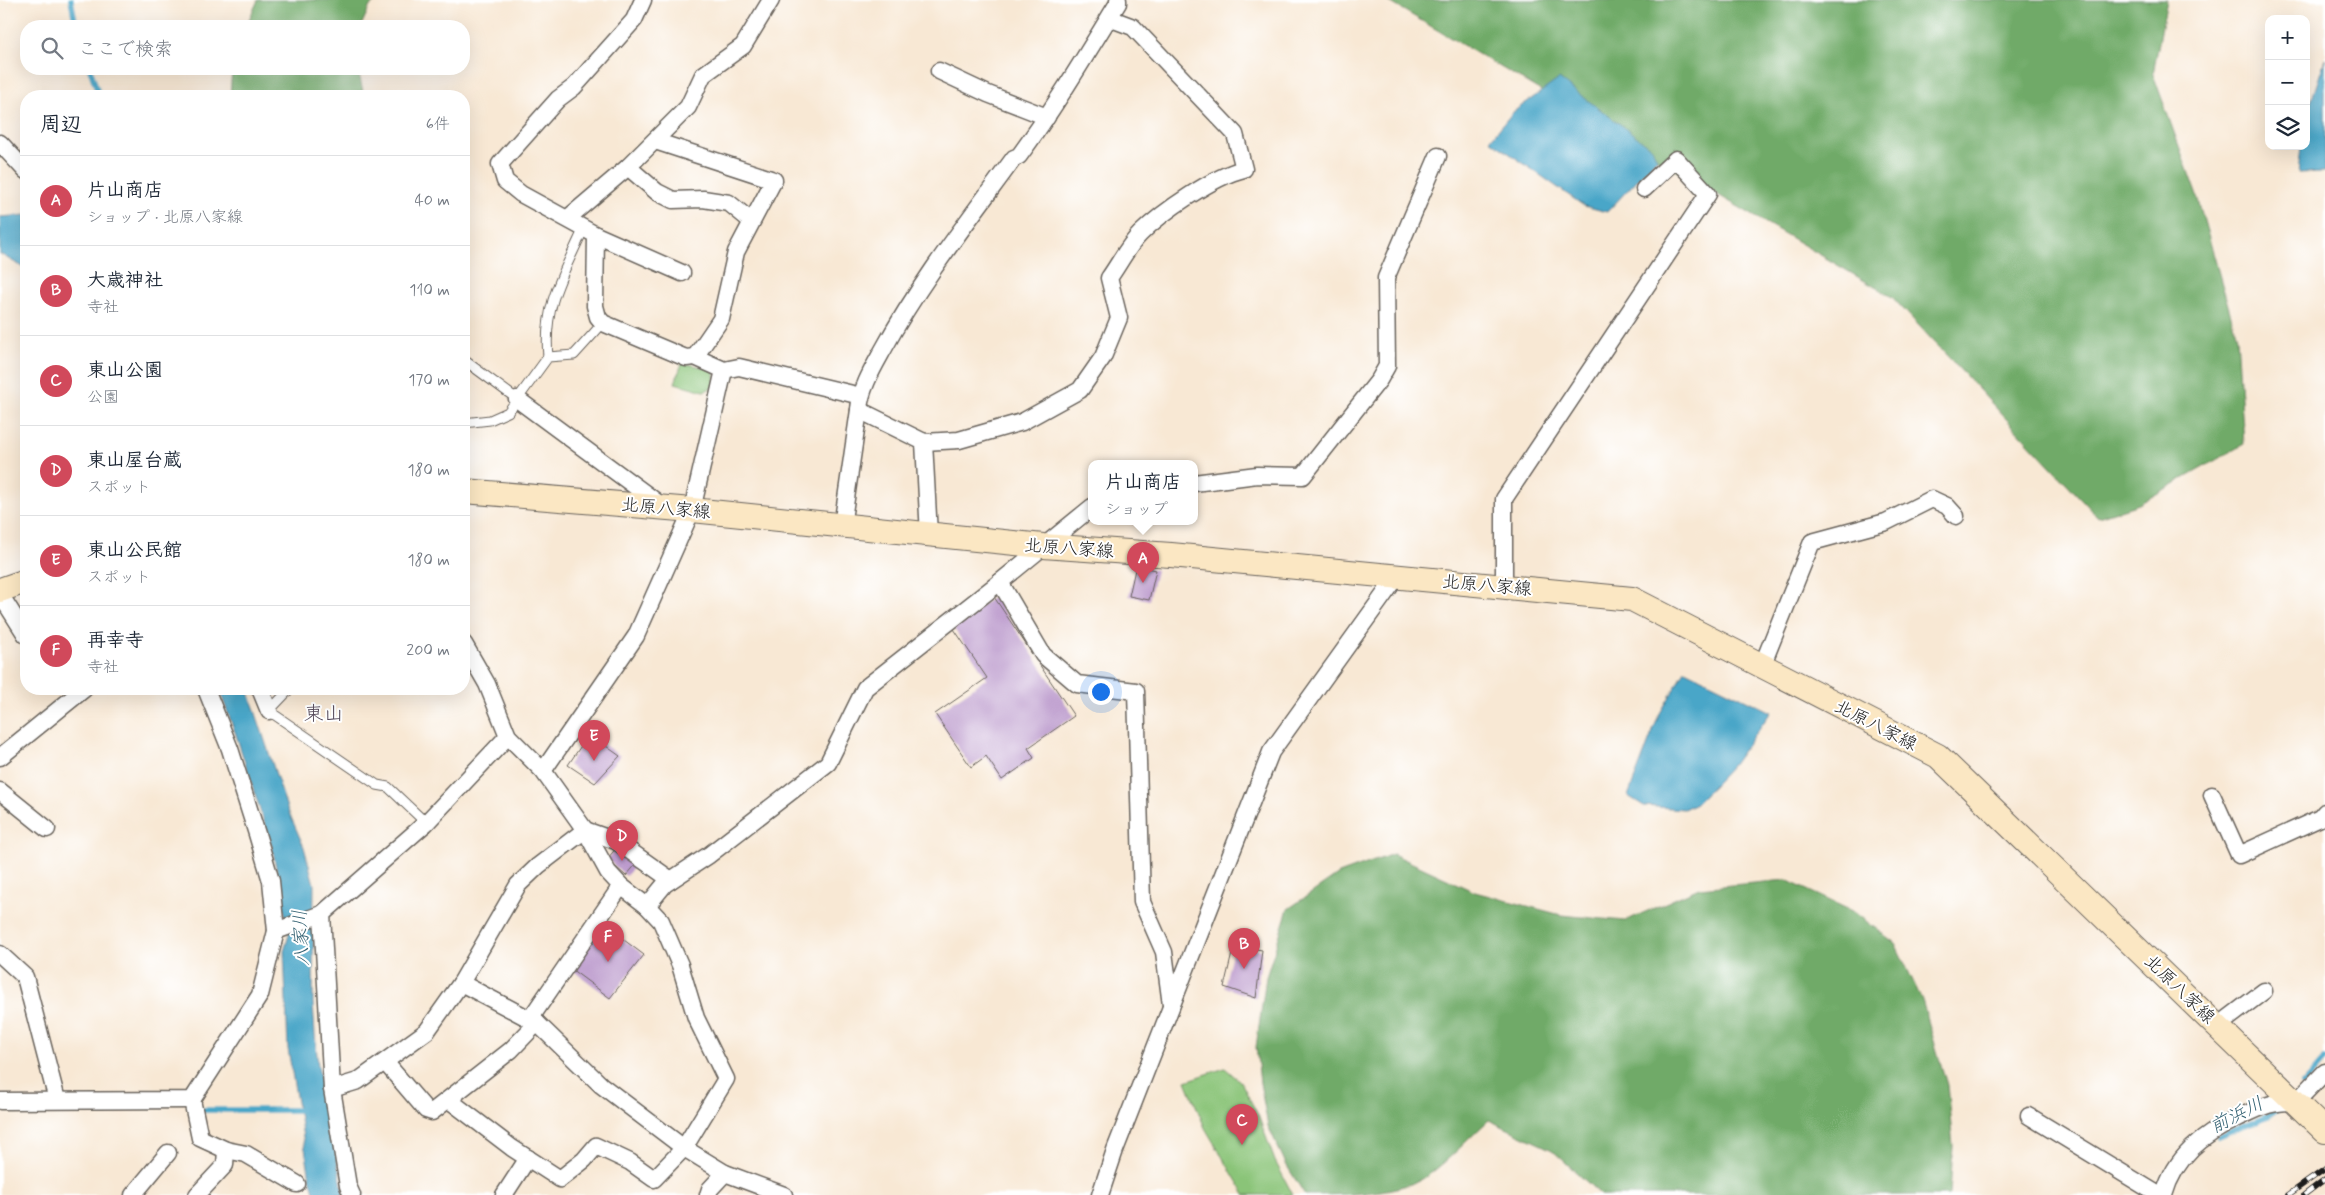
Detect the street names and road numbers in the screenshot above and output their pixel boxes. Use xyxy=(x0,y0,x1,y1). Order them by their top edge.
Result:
street label: 北原八家線 xyxy=(620,493,712,525)
street label: 北原八家線 xyxy=(1023,534,1115,564)
street label: 北原八家線 xyxy=(1441,570,1533,602)
street label: 北原八家線 xyxy=(1830,695,1921,757)
street label: 北原八家線 xyxy=(2139,950,2220,1030)

